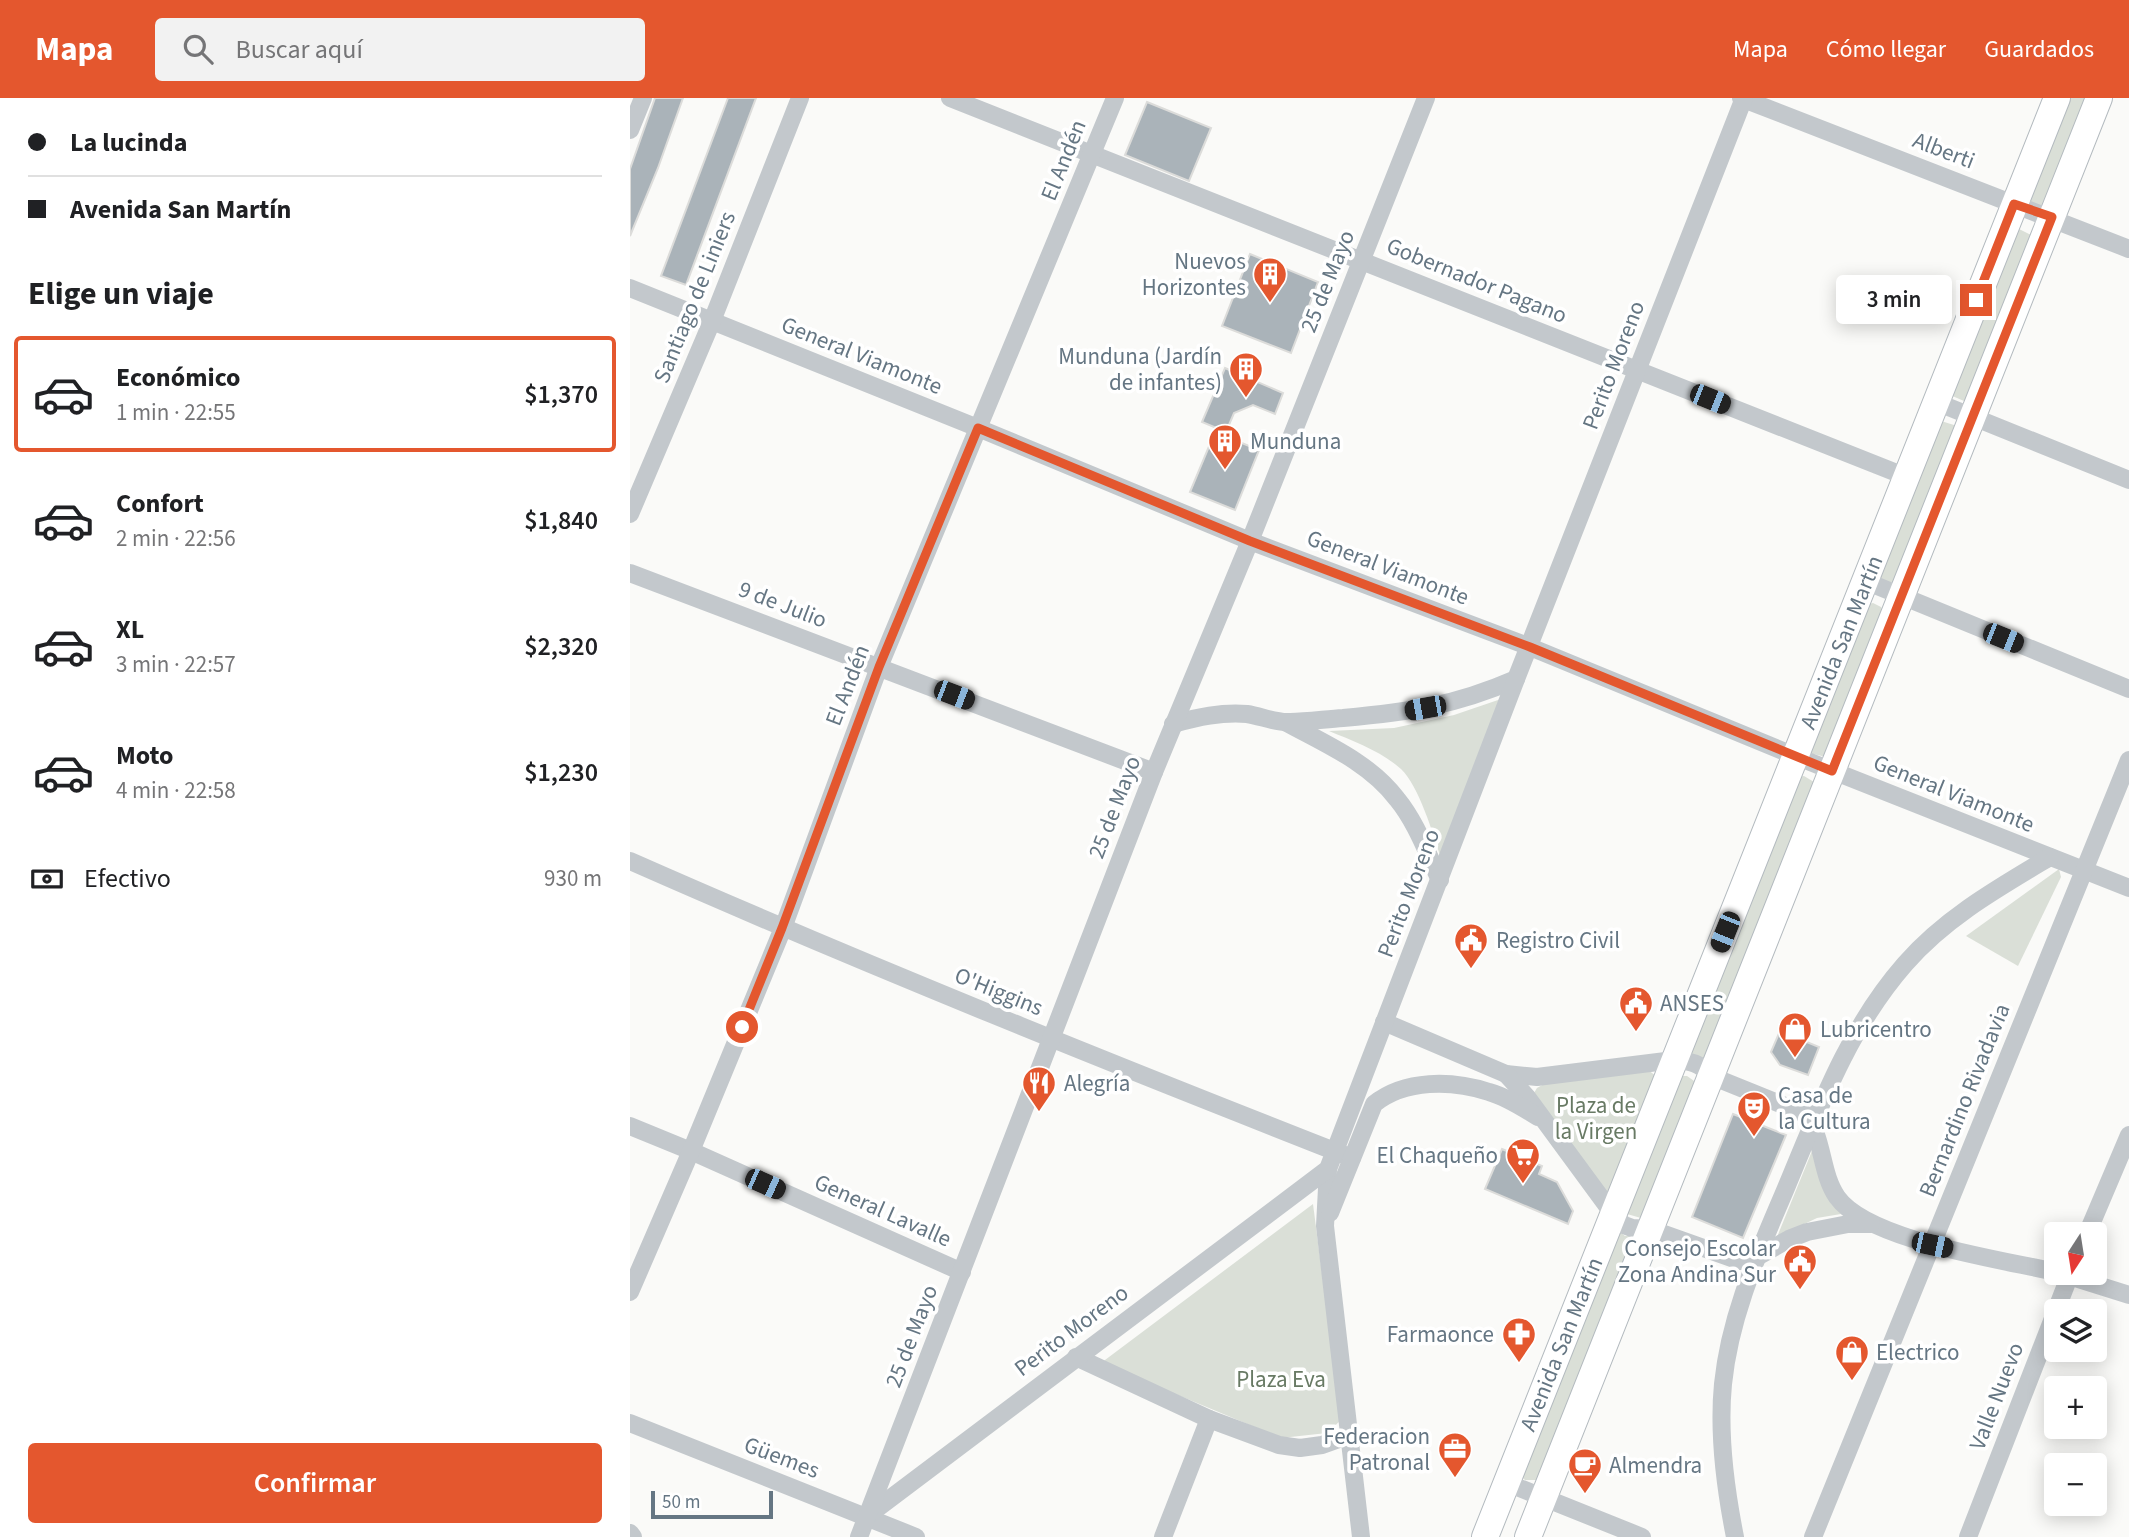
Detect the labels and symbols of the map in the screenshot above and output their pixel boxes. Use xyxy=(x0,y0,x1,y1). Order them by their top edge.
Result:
street label: El Andén xyxy=(1032,115,1095,206)
street label: Alberti xyxy=(1908,124,1980,177)
street label: Santiago de Liniers xyxy=(645,206,744,388)
street label: 25 de Mayo xyxy=(1292,225,1363,337)
street label: Gobernador Pagano xyxy=(1382,229,1572,332)
place label: Nuevos Horizontes xyxy=(1142,245,1246,304)
building icon: Nuevos Horizontes xyxy=(1251,255,1289,304)
callout: 3 min xyxy=(1836,276,1952,325)
route end xyxy=(1960,284,1992,316)
street label: Perito Moreno xyxy=(1574,296,1653,434)
street label: General Viamonte xyxy=(776,308,947,403)
place label: Munduna (Jardín de infantes) xyxy=(1058,340,1222,399)
building icon: Munduna (Jardín de infantes) xyxy=(1227,350,1265,399)
car xyxy=(1687,381,1734,417)
building icon: Munduna xyxy=(1206,422,1244,471)
place label: Munduna xyxy=(1250,425,1341,458)
street label: General Viamonte xyxy=(1302,521,1474,614)
street label: Avenida San Martín xyxy=(1792,550,1891,734)
street label: 9 de Julio xyxy=(734,573,832,636)
car xyxy=(1980,620,2027,656)
street label: El Andén xyxy=(817,640,878,730)
car xyxy=(931,678,978,712)
car xyxy=(1403,694,1448,722)
street label: General Viamonte xyxy=(1868,746,2039,841)
street label: 25 de Mayo xyxy=(1080,751,1149,863)
street label: Perito Moreno xyxy=(1369,824,1448,962)
car xyxy=(1708,909,1743,955)
public building icon: Registro Civil xyxy=(1452,921,1490,970)
place label: Registro Civil xyxy=(1496,924,1620,957)
street label: O'Higgins xyxy=(950,959,1048,1024)
public building icon: ANSES xyxy=(1617,984,1655,1033)
place label: ANSES xyxy=(1660,987,1724,1020)
street label: Bernardino Rivadavia xyxy=(1911,999,2018,1202)
shop icon: Lubricentro xyxy=(1776,1010,1814,1059)
route start xyxy=(726,1011,758,1043)
place label: Lubricentro xyxy=(1820,1013,1932,1046)
restaurant icon: Alegría xyxy=(1020,1064,1058,1113)
place label: Alegría xyxy=(1064,1067,1130,1100)
place label: Casa de la Cultura xyxy=(1778,1079,1871,1138)
park label: Plaza de la Virgen xyxy=(1555,1089,1637,1148)
theatre icon: Casa de la Cultura xyxy=(1735,1089,1773,1138)
supermarket icon: El Chaqueño xyxy=(1504,1136,1542,1185)
place label: El Chaqueño xyxy=(1376,1139,1498,1172)
car xyxy=(742,1166,789,1202)
street label: General Lavalle xyxy=(809,1166,957,1255)
north arrow xyxy=(2044,1222,2107,1284)
car xyxy=(1910,1230,1955,1260)
place label: Consejo Escolar Zona Andina Sur xyxy=(1618,1232,1777,1291)
public building icon: Consejo Escolar Zona Andina Sur xyxy=(1781,1242,1819,1291)
street label: Avenida San Martín xyxy=(1512,1252,1611,1436)
street label: Perito Moreno xyxy=(1007,1276,1135,1384)
street label: 25 de Mayo xyxy=(877,1280,946,1392)
pharmacy icon: Farmaonce xyxy=(1500,1315,1538,1364)
place label: Farmaonce xyxy=(1387,1318,1494,1351)
shop icon: Electrico xyxy=(1833,1333,1871,1382)
place label: Electrico xyxy=(1876,1336,1960,1369)
street label: Valle Nuevo xyxy=(1961,1338,2032,1455)
park label: Plaza Eva xyxy=(1236,1363,1326,1396)
place label: Federacion Patronal xyxy=(1323,1420,1430,1479)
street label: Güemes xyxy=(739,1428,824,1487)
office icon: Federacion Patronal xyxy=(1436,1430,1474,1479)
cafe icon: Almendra xyxy=(1566,1446,1604,1495)
place label: Almendra xyxy=(1609,1449,1702,1482)
scale bar xyxy=(651,1488,774,1520)

